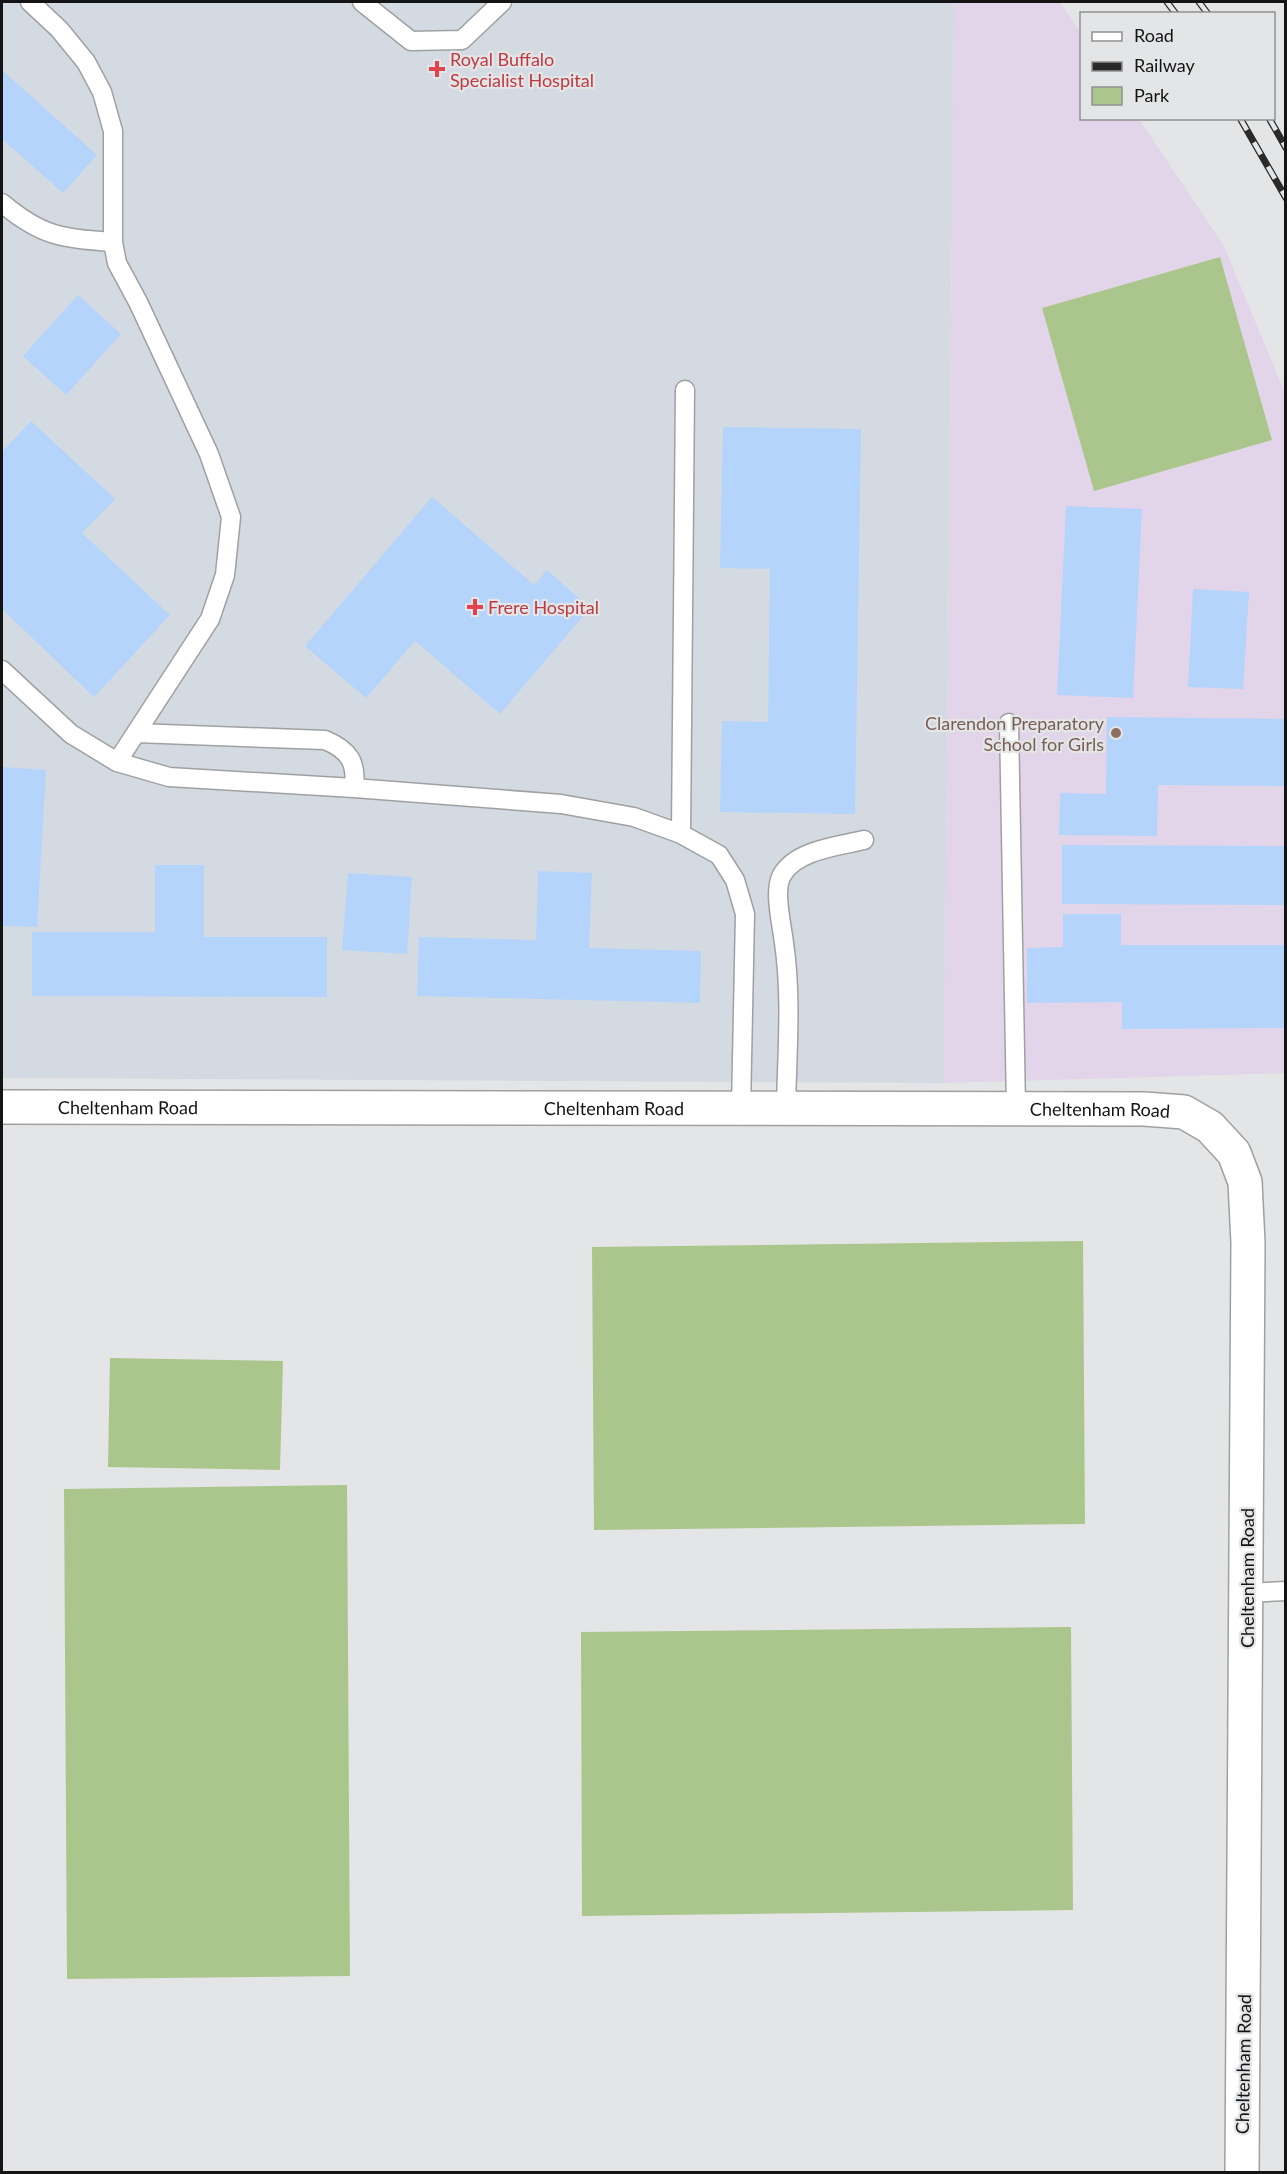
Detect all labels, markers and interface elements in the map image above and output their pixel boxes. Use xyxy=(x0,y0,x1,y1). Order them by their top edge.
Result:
legend xyxy=(1080,12,1275,120)
text: Road xyxy=(1134,24,1174,46)
place label: Royal Buffalo Specialist Hospital xyxy=(450,48,594,91)
text: Railway xyxy=(1134,54,1195,76)
marker: Royal Buffalo Specialist Hospital xyxy=(428,60,446,78)
text: Park xyxy=(1134,84,1170,106)
place label: Frere Hospital xyxy=(488,596,599,618)
marker: Frere Hospital xyxy=(466,598,484,616)
place label: Clarendon Preparatory School for Girls xyxy=(925,712,1105,755)
marker: Clarendon Preparatory School for Girls xyxy=(1109,726,1123,740)
street label: Cheltenham Road xyxy=(58,1096,198,1118)
street label: Cheltenham Road xyxy=(544,1097,684,1119)
street label: Cheltenham Road xyxy=(1030,1098,1171,1122)
street label: Cheltenham Road xyxy=(1236,1508,1258,1648)
street label: Cheltenham Road xyxy=(1231,1994,1255,2134)

